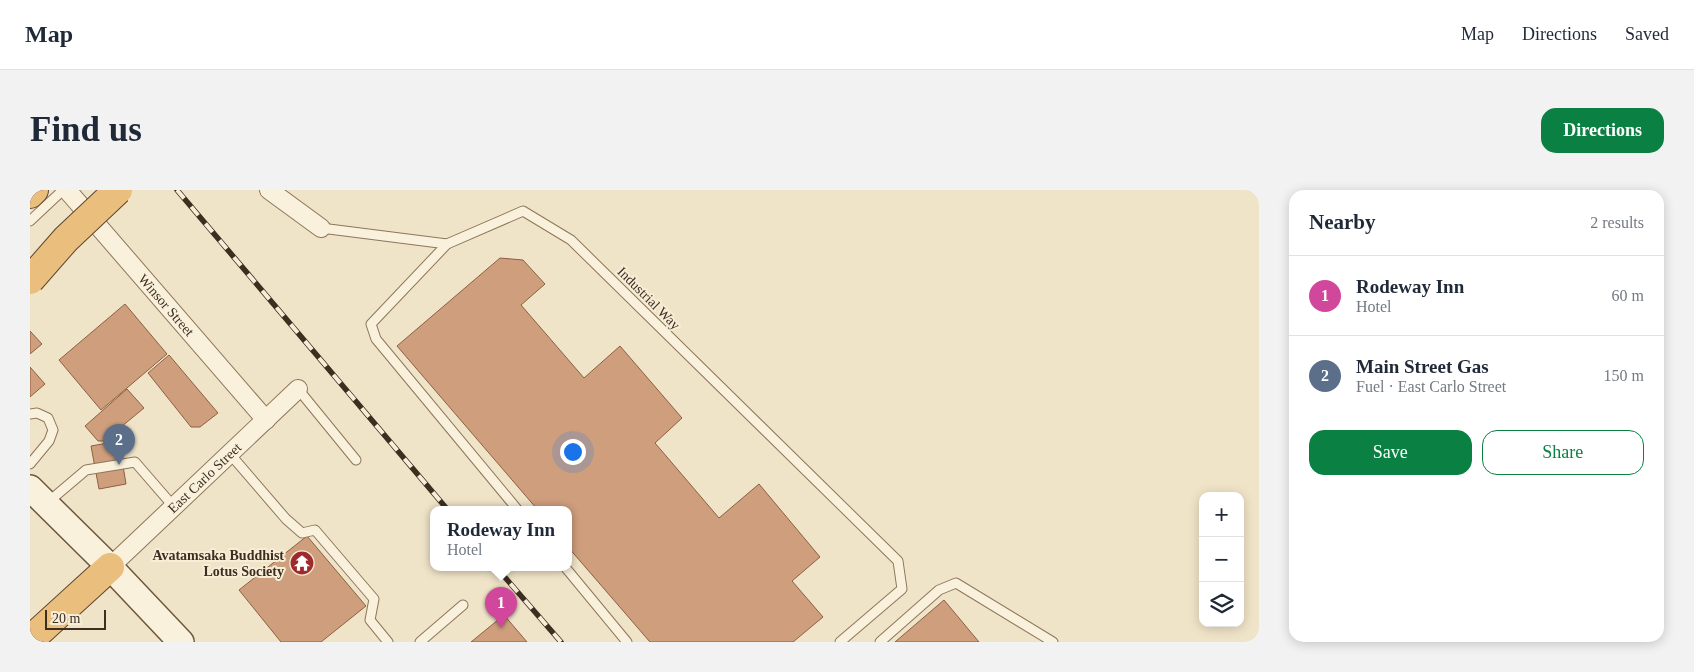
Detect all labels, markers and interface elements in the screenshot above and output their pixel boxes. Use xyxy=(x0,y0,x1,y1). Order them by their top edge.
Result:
text: Map xyxy=(25,21,73,47)
text: Map xyxy=(1461,24,1494,44)
text: Directions xyxy=(1522,24,1597,44)
text: Saved xyxy=(1625,24,1669,44)
button: Directions xyxy=(1541,108,1664,153)
text: Find us xyxy=(30,110,142,149)
text: Nearby xyxy=(1309,210,1376,234)
text: 2 results xyxy=(1590,214,1644,231)
street label: Industrial Way xyxy=(614,264,683,333)
street label: Winsor Street xyxy=(135,271,197,339)
text: Rodeway Inn xyxy=(1356,276,1464,297)
text: 1 xyxy=(1321,287,1329,304)
text: 60 m xyxy=(1612,287,1644,304)
text: Hotel xyxy=(1356,298,1392,315)
text: Main Street Gas xyxy=(1356,356,1489,377)
text: 2 xyxy=(1321,367,1329,384)
text: 150 m xyxy=(1604,367,1644,384)
text: Fuel · East Carlo Street xyxy=(1356,378,1506,395)
pin: 2 xyxy=(103,424,135,465)
button: Save xyxy=(1309,430,1472,475)
button: Share xyxy=(1482,430,1644,475)
your location xyxy=(560,439,586,465)
street label: East Carlo Street xyxy=(165,440,244,516)
map controls xyxy=(1199,492,1244,627)
button: + xyxy=(1199,492,1244,537)
popup xyxy=(430,506,572,571)
text: Rodeway Inn xyxy=(447,519,555,540)
button: − xyxy=(1199,537,1244,582)
text: Hotel xyxy=(447,541,482,558)
place label: Avatamsaka Buddhist Lotus Society xyxy=(152,548,284,579)
temple icon: Avatamsaka Buddhist Lotus Society xyxy=(289,550,315,576)
button: layers xyxy=(1199,582,1244,627)
pin: 1 xyxy=(485,587,517,628)
scale bar xyxy=(45,607,106,630)
text: 20 m xyxy=(52,611,80,626)

